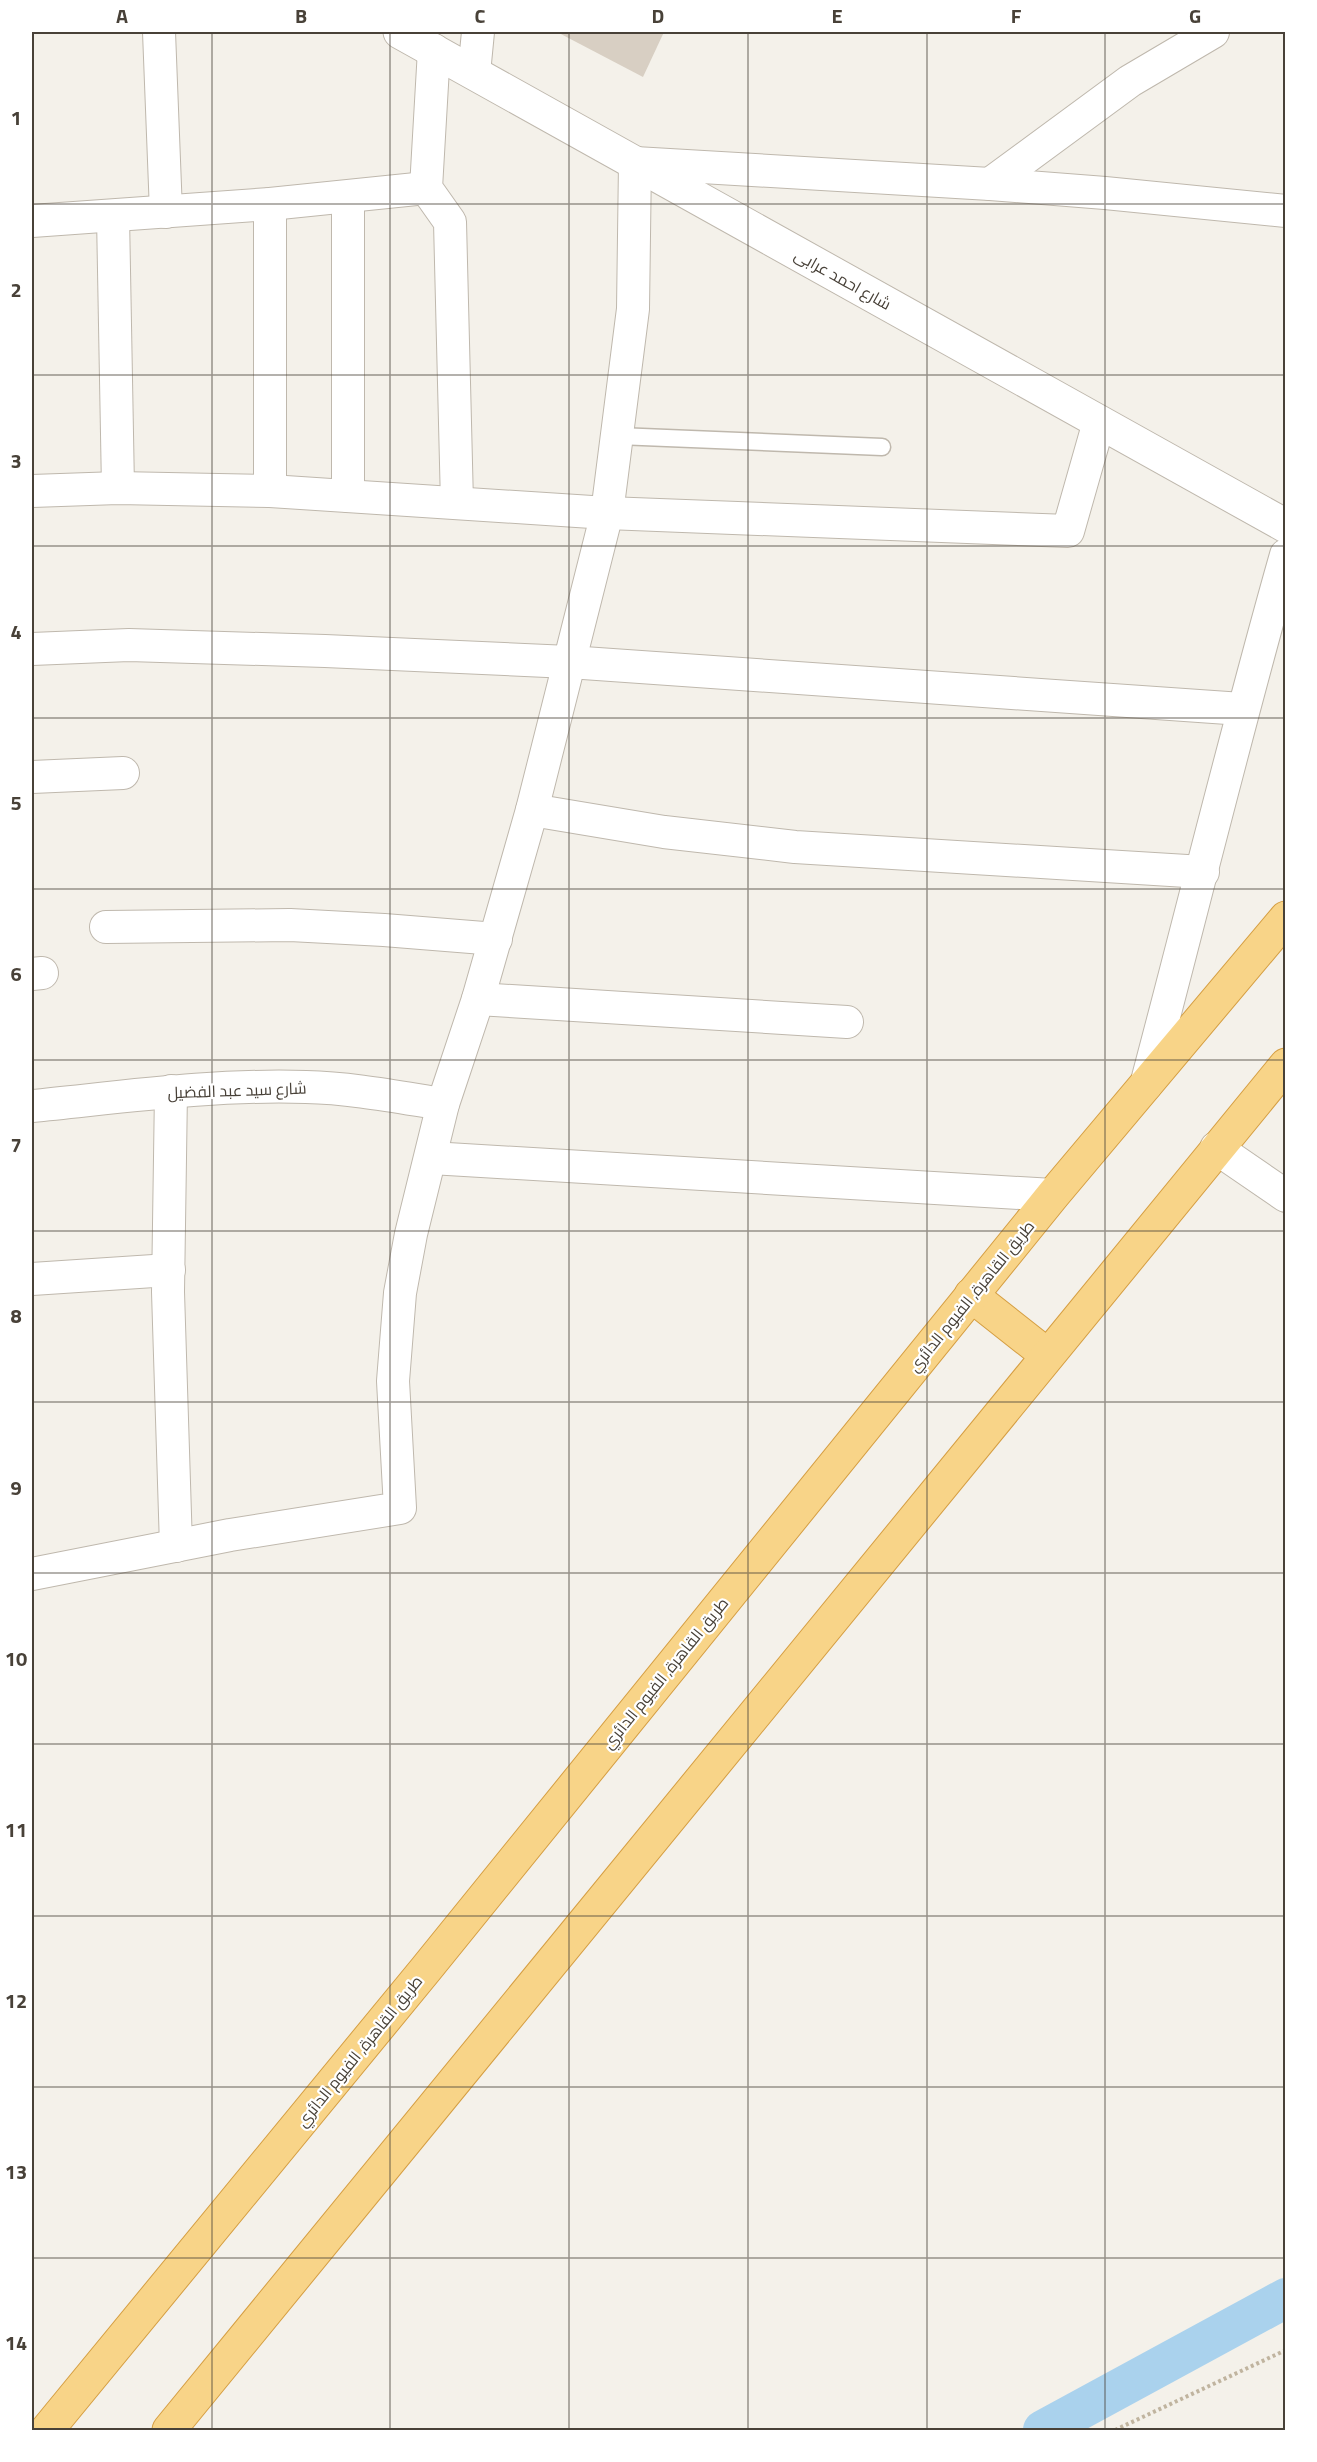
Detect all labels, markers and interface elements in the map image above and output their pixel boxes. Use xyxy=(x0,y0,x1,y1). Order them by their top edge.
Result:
text: A xyxy=(116,0,128,31)
text: B xyxy=(295,0,307,31)
text: C xyxy=(475,0,486,31)
text: D xyxy=(652,0,664,31)
text: E xyxy=(831,0,843,31)
text: F xyxy=(1011,0,1022,31)
text: G xyxy=(1189,0,1201,31)
text: 1 xyxy=(10,102,22,133)
street label: شارع احمد عرابى xyxy=(790,242,896,316)
text: 2 xyxy=(10,274,22,305)
text: 3 xyxy=(10,445,22,476)
text: 4 xyxy=(10,616,22,647)
text: 5 xyxy=(10,787,22,818)
text: 6 xyxy=(10,958,22,989)
street label: شارع سيد عبد الفضيل xyxy=(167,1076,307,1104)
text: 7 xyxy=(10,1129,22,1160)
street label: طريق القاهرة, الفيوم الدائري xyxy=(902,1215,1041,1378)
text: 8 xyxy=(10,1300,22,1331)
text: 9 xyxy=(10,1472,22,1503)
street label: طريق القاهرة, الفيوم الدائري xyxy=(596,1592,735,1755)
text: 10 xyxy=(5,1643,27,1674)
text: 11 xyxy=(5,1814,27,1845)
street label: طريق القاهرة, الفيوم الدائري xyxy=(290,1970,429,2133)
text: 12 xyxy=(5,1985,27,2016)
text: 13 xyxy=(5,2156,27,2187)
text: 14 xyxy=(5,2327,27,2358)

